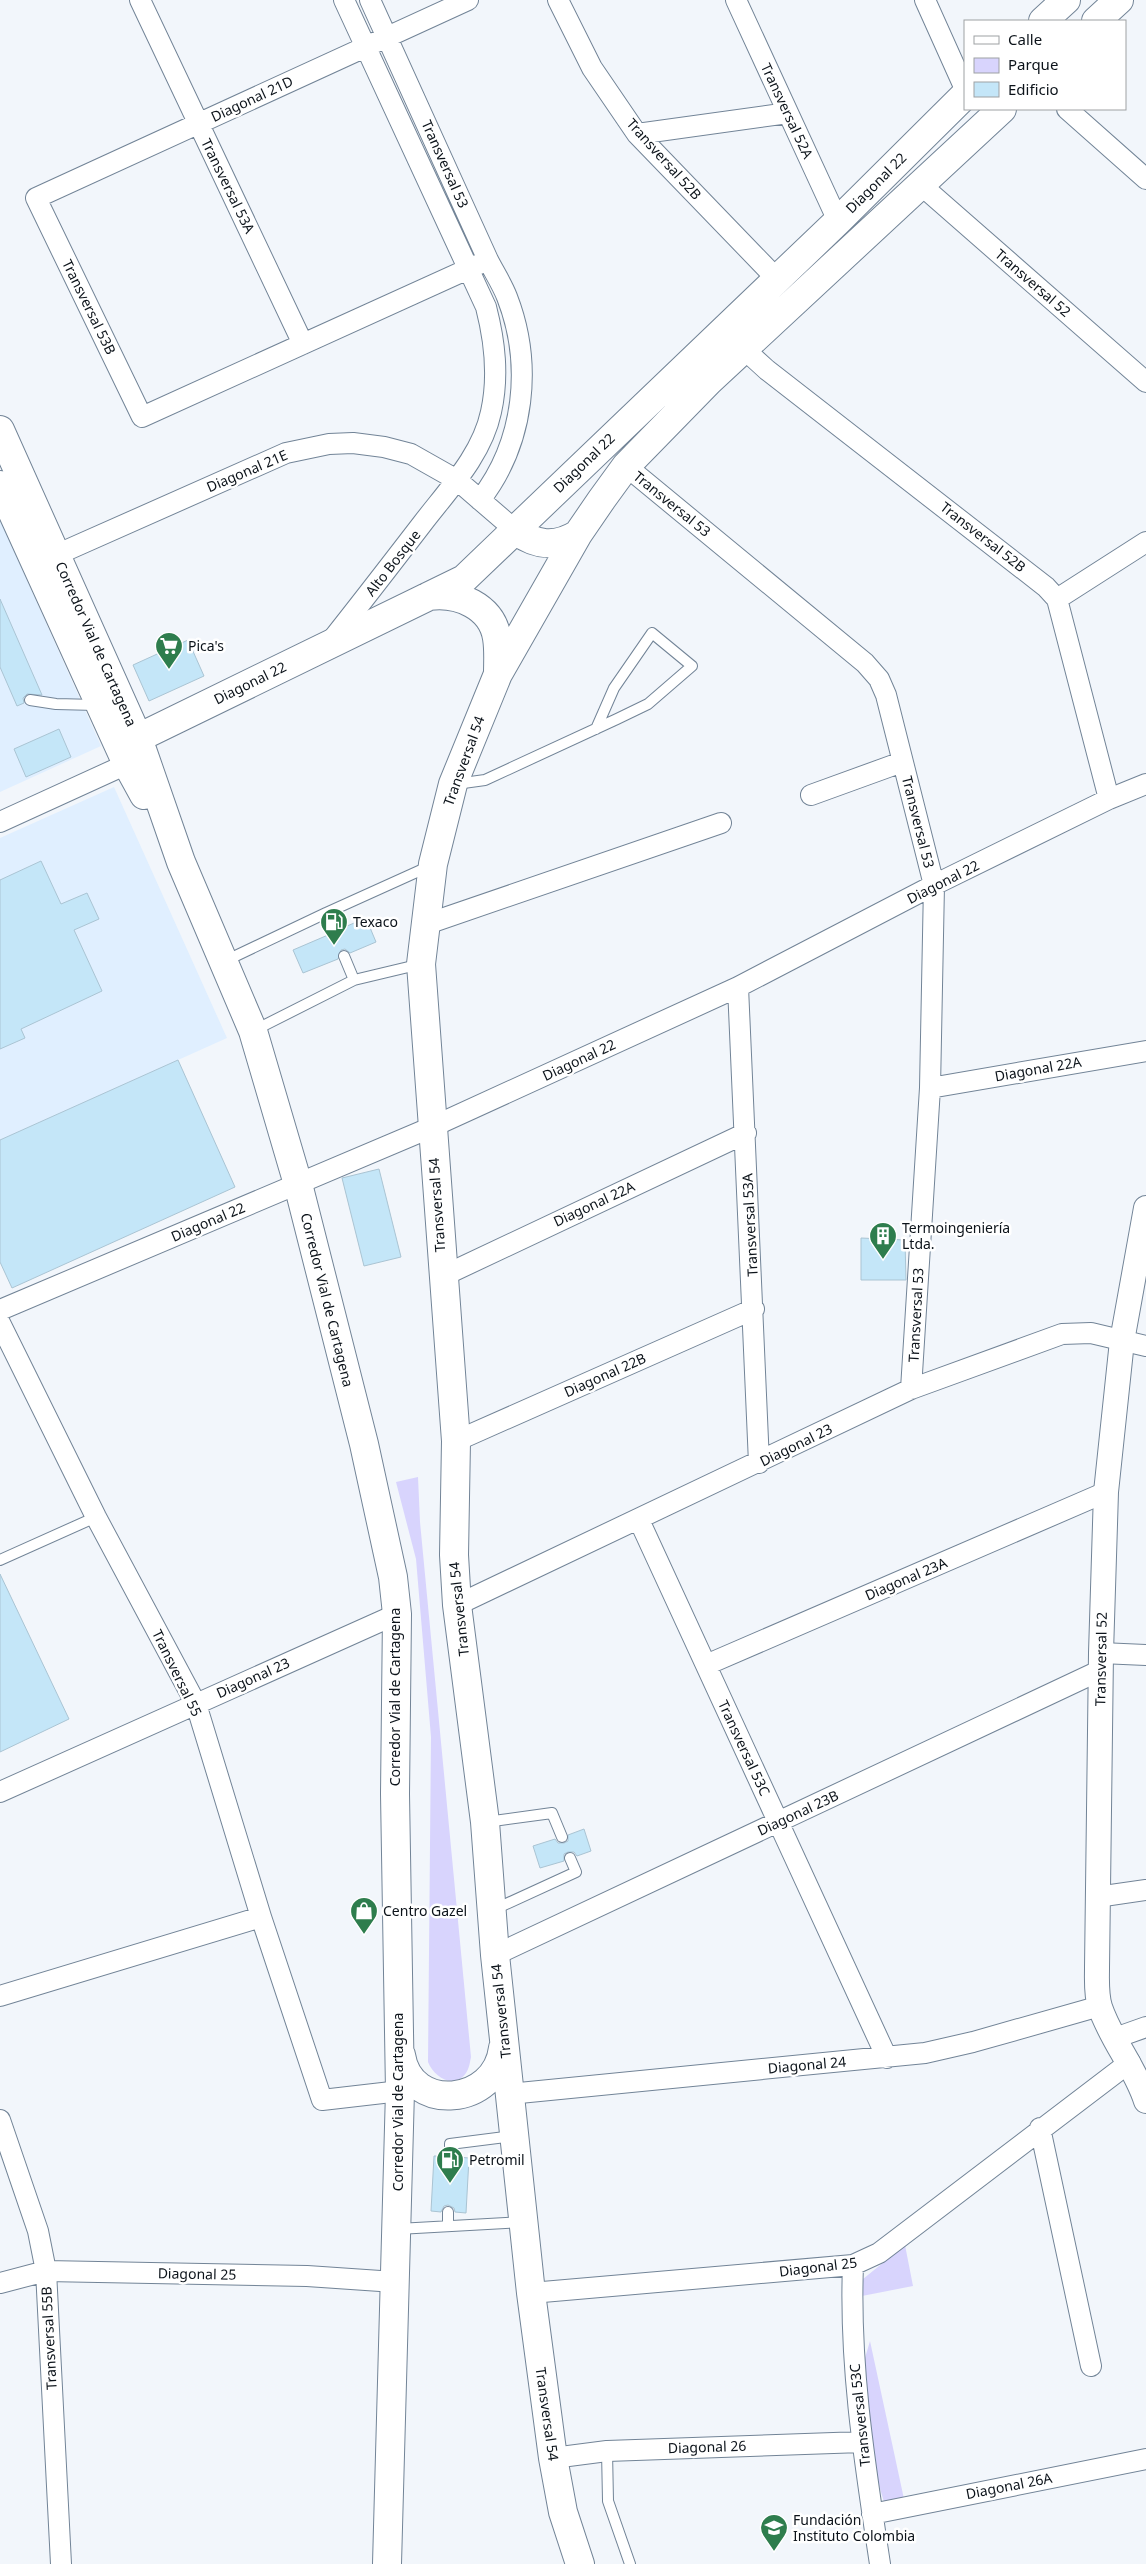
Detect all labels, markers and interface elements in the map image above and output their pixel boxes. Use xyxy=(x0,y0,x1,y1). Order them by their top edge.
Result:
legend xyxy=(964,20,1126,110)
text: Calle xyxy=(1008,29,1042,49)
text: Parque xyxy=(1008,54,1058,74)
street label: Transversal 52A xyxy=(757,60,818,162)
street label: Diagonal 21D xyxy=(208,71,296,126)
text: Edificio xyxy=(1008,79,1059,99)
street label: Transversal 52B xyxy=(623,114,706,203)
street label: Transversal 53 xyxy=(418,117,473,211)
street label: Transversal 53A xyxy=(197,135,260,236)
street label: Diagonal 22 xyxy=(841,148,910,217)
street label: Transversal 52 xyxy=(991,244,1075,321)
street label: Transversal 53B xyxy=(58,256,121,357)
street label: Diagonal 22 xyxy=(549,429,619,497)
street label: Diagonal 21E xyxy=(203,445,290,496)
street label: Transversal 53 xyxy=(630,467,715,541)
street label: Transversal 52B xyxy=(937,497,1030,576)
street label: Alto Bosque xyxy=(361,526,425,600)
street label: Corredor Vial de Cartagena xyxy=(51,558,141,729)
supermarket icon: Pica's xyxy=(154,631,184,670)
place label: Pica's xyxy=(188,636,224,655)
street label: Diagonal 22 xyxy=(210,657,289,708)
street label: Transversal 54 xyxy=(438,713,489,808)
street label: Transversal 53 xyxy=(898,774,939,870)
street label: Diagonal 22 xyxy=(903,855,982,908)
fuel station icon: Texaco xyxy=(319,907,349,946)
place label: Texaco xyxy=(353,912,398,931)
street label: Diagonal 22 xyxy=(539,1034,618,1085)
street label: Diagonal 22A xyxy=(993,1052,1083,1085)
street label: Transversal 54 xyxy=(424,1157,449,1253)
street label: Transversal 53A xyxy=(737,1173,762,1277)
street label: Diagonal 22A xyxy=(550,1176,637,1231)
street label: Diagonal 22 xyxy=(168,1197,248,1246)
street label: Corredor Vial de Cartagena xyxy=(297,1211,358,1389)
place label: Termoingeniería Ltda. xyxy=(902,1218,1010,1253)
building icon: Termoingeniería Ltda. xyxy=(868,1221,898,1260)
street label: Transversal 53 xyxy=(904,1267,927,1363)
street label: Diagonal 22B xyxy=(561,1348,649,1401)
street label: Diagonal 23 xyxy=(756,1419,835,1470)
street label: Diagonal 23A xyxy=(862,1553,950,1604)
street label: Transversal 54 xyxy=(444,1561,473,1657)
street label: Corredor Vial de Cartagena xyxy=(385,1608,404,1786)
street label: Transversal 52 xyxy=(1090,1612,1111,1706)
street label: Transversal 55 xyxy=(148,1626,207,1719)
street label: Diagonal 23 xyxy=(213,1653,293,1702)
street label: Transversal 53C xyxy=(714,1697,775,1799)
street label: Diagonal 23B xyxy=(754,1785,842,1840)
shop icon: Centro Gazel xyxy=(349,1896,379,1935)
place label: Centro Gazel xyxy=(383,1901,467,1920)
street label: Transversal 54 xyxy=(486,1963,515,2059)
street label: Corredor Vial de Cartagena xyxy=(388,2013,407,2191)
street label: Diagonal 24 xyxy=(767,2052,847,2077)
fuel station icon: Petromil xyxy=(435,2145,465,2184)
place label: Petromil xyxy=(469,2150,525,2169)
street label: Diagonal 25 xyxy=(778,2252,858,2281)
street label: Diagonal 25 xyxy=(158,2263,236,2284)
street label: Transversal 55B xyxy=(36,2286,61,2390)
street label: Transversal 53C xyxy=(845,2363,874,2467)
street label: Transversal 54 xyxy=(532,2366,563,2462)
street label: Diagonal 26 xyxy=(667,2436,747,2457)
street label: Diagonal 26A xyxy=(964,2468,1054,2503)
place label: Fundación Instituto Colombia xyxy=(793,2510,915,2545)
school or university icon: Fundación Instituto Colombia xyxy=(759,2513,789,2552)

